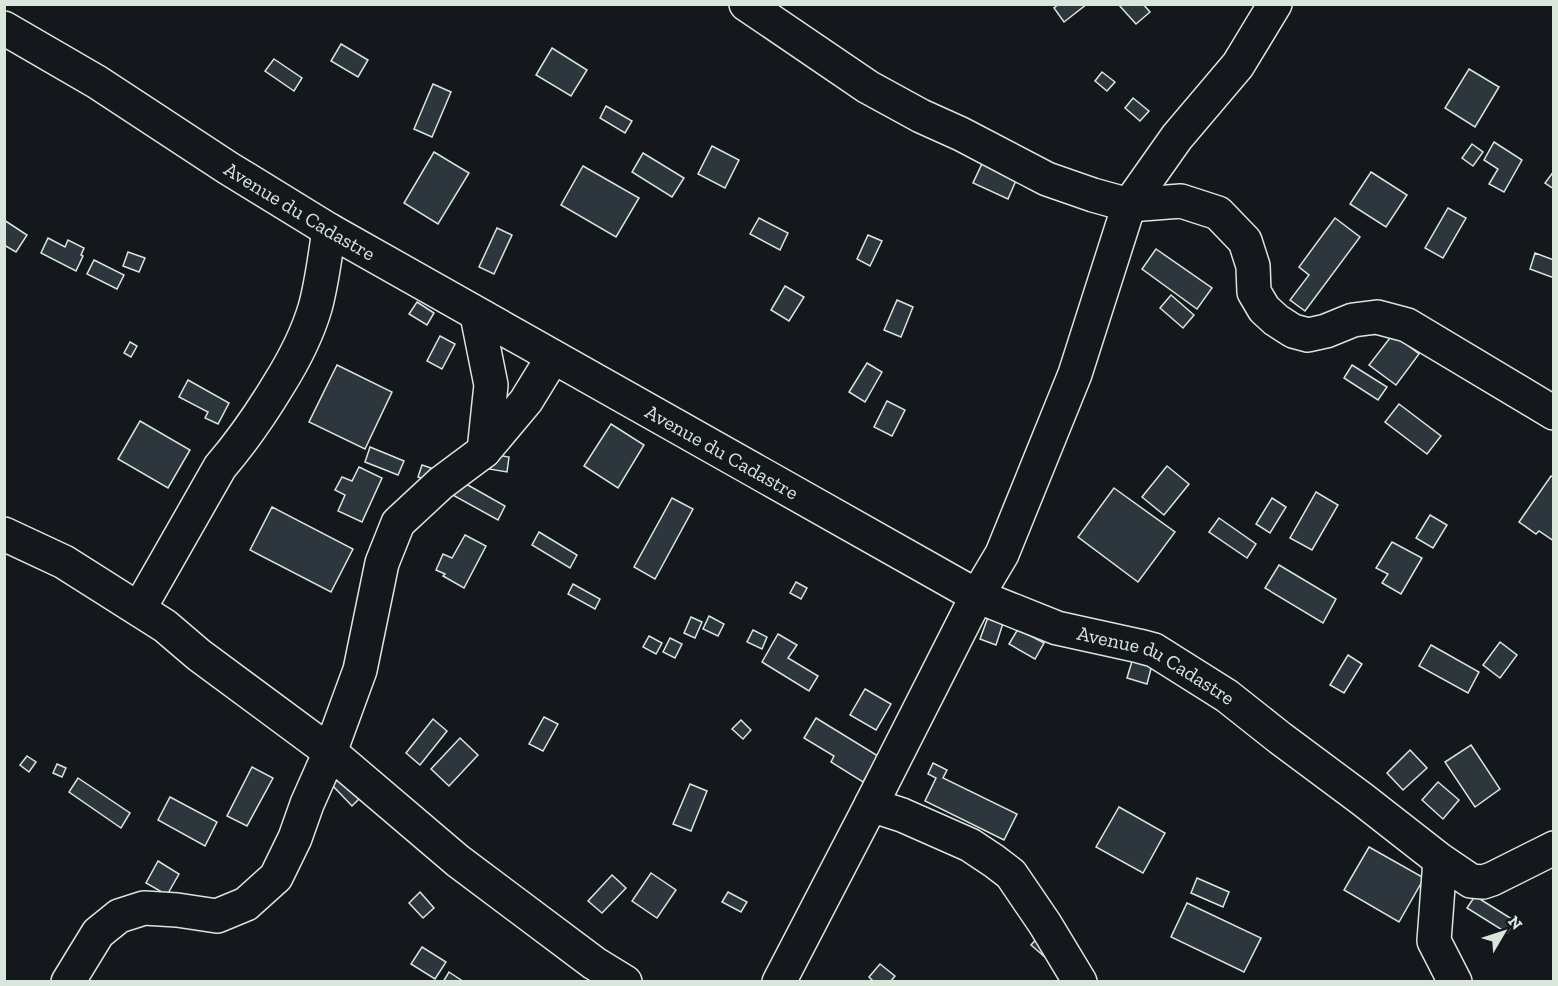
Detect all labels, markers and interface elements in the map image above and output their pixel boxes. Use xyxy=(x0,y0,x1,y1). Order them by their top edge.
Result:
street label: Avenue du Cadastre xyxy=(220,157,380,266)
street label: Avenue du Cadastre xyxy=(641,399,803,505)
street label: Avenue du Cadastre xyxy=(1075,621,1240,710)
north arrow xyxy=(1474,902,1534,962)
text: N xyxy=(1504,912,1526,934)

